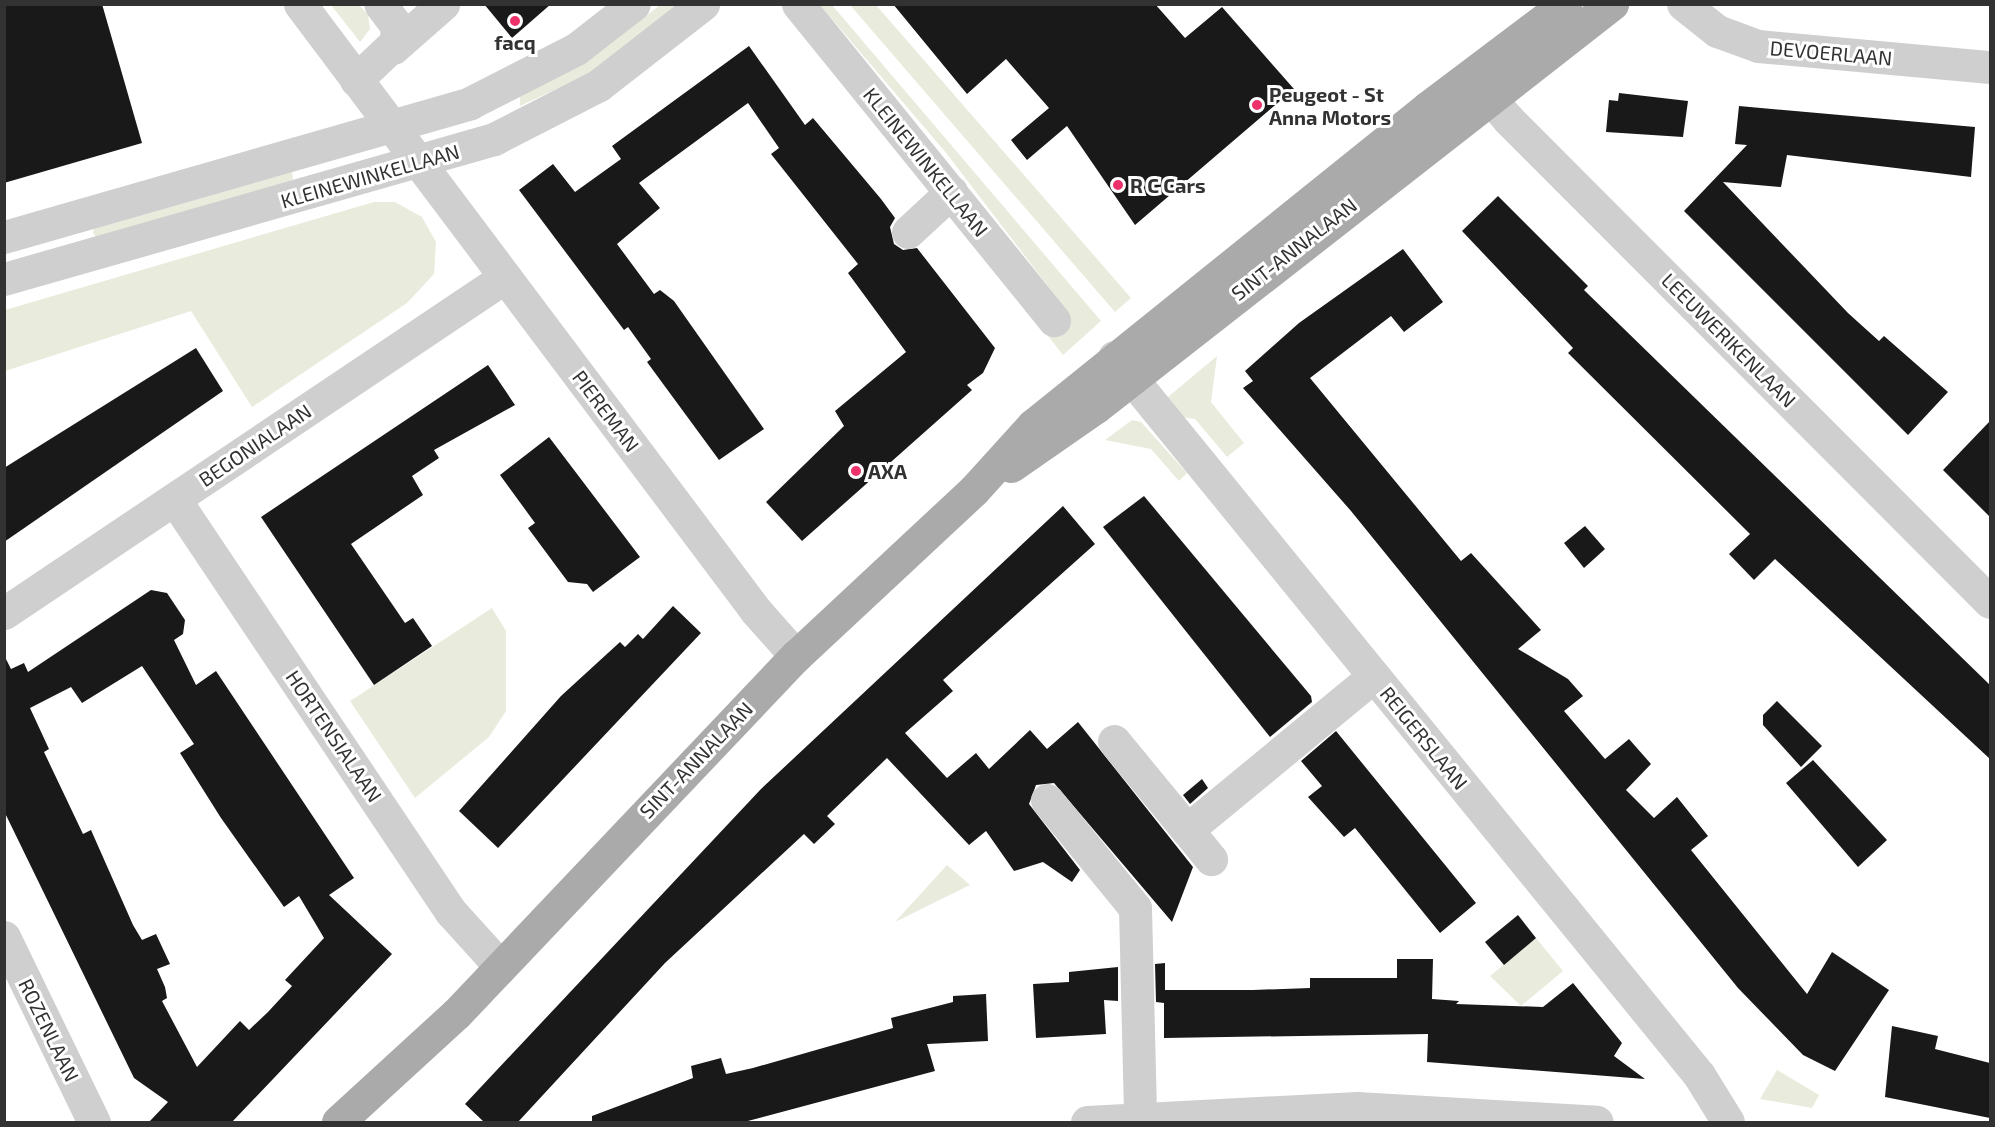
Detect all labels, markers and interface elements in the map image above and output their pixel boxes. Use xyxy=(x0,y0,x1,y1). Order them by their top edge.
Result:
marker: facq xyxy=(508,14,522,28)
place label: facq xyxy=(494,30,536,54)
street label: DEVOERLAAN xyxy=(1769,36,1893,70)
place label: Peugeot - St Anna Motors xyxy=(1269,82,1391,129)
street label: KLEINEWINKELLAAN xyxy=(859,83,993,241)
marker: Peugeot - St Anna Motors xyxy=(1250,98,1264,112)
street label: KLEINEWINKELLAAN xyxy=(278,139,462,213)
place label: R C Cars xyxy=(1130,173,1206,197)
marker: R C Cars xyxy=(1111,178,1125,192)
street label: SINT-ANNALAAN xyxy=(1227,193,1361,305)
street label: LEEUWERIKENLAAN xyxy=(1657,268,1801,412)
street label: PIEREMAN xyxy=(568,365,644,457)
street label: BEGONIALAAN xyxy=(194,399,316,491)
place label: AXA xyxy=(868,459,907,483)
marker: AXA xyxy=(849,464,863,478)
street label: HORTENSIALAAN xyxy=(281,665,387,807)
street label: REIGERSLAAN xyxy=(1375,682,1473,794)
street label: SINT-ANNALAAN xyxy=(634,697,758,823)
street label: ROZENLAAN xyxy=(14,975,84,1085)

